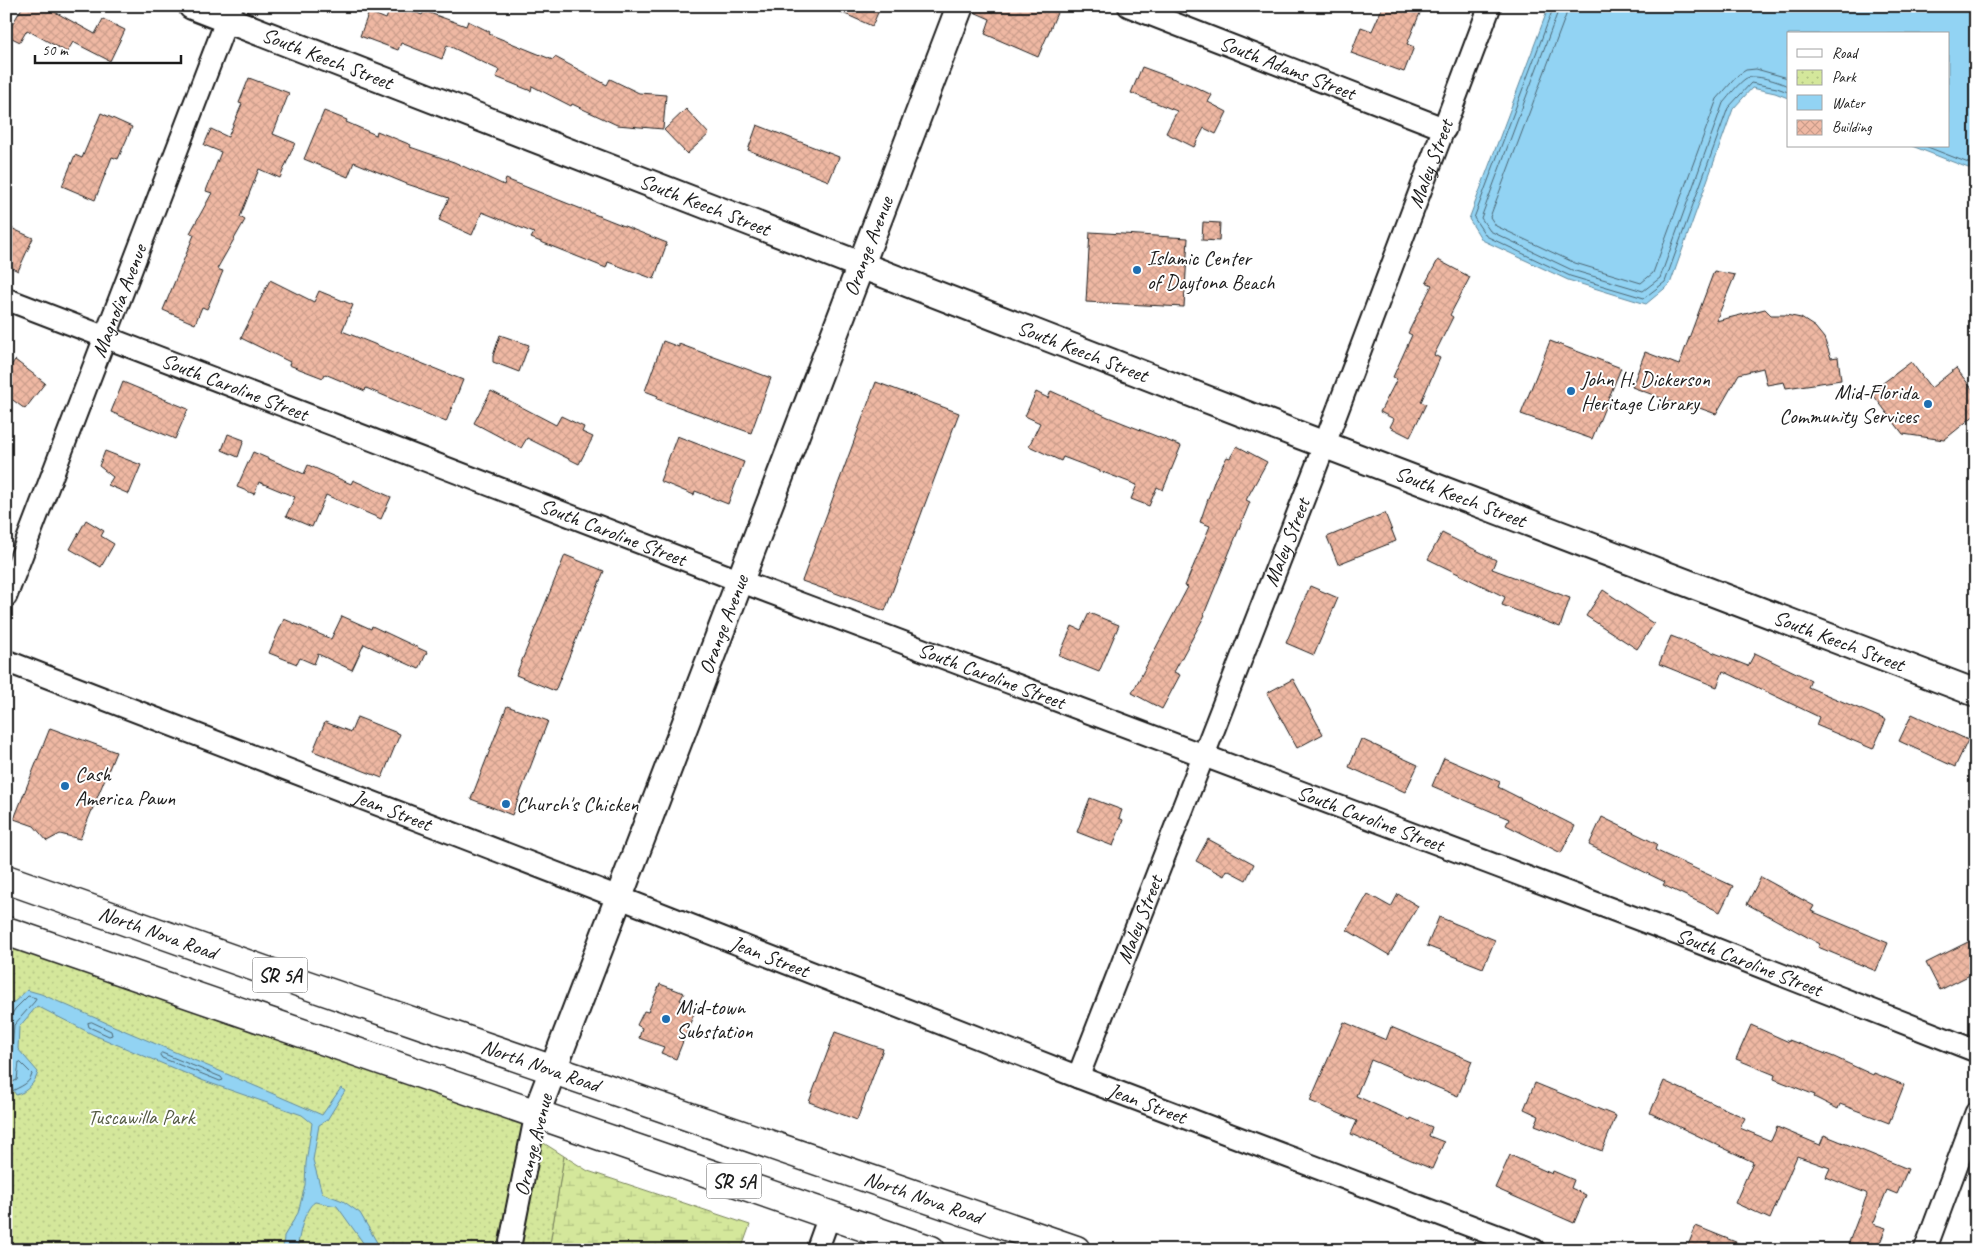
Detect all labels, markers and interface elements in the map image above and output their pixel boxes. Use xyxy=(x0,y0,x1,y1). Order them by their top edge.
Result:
street label: South Keech Street xyxy=(258,21,398,96)
street label: South Adams Street xyxy=(1216,30,1361,107)
scale bar xyxy=(35,32,181,64)
legend xyxy=(1787,32,1950,148)
text: 50 m xyxy=(42,41,69,60)
text: Road xyxy=(1832,44,1859,63)
text: Park xyxy=(1832,68,1857,87)
text: Water xyxy=(1832,94,1866,113)
street label: Maley Street xyxy=(1402,114,1460,211)
text: Building xyxy=(1832,118,1872,137)
street label: South Keech Street xyxy=(636,168,776,243)
street label: Orange Avenue xyxy=(837,192,899,300)
street label: Magnolia Avenue xyxy=(86,239,153,361)
place label: Islamic Center of Daytona Beach xyxy=(1147,245,1275,295)
marker: Islamic Center of Daytona Beach xyxy=(1131,264,1143,276)
street label: South Keech Street xyxy=(1014,314,1153,389)
street label: South Caroline Street xyxy=(158,347,314,427)
place label: John H. Dickerson Heritage Library xyxy=(1580,366,1710,416)
place label: Mid-Florida Community Services xyxy=(1779,379,1920,429)
marker: John H. Dickerson Heritage Library xyxy=(1565,385,1577,397)
marker: Mid-Florida Community Services xyxy=(1922,398,1934,410)
street label: South Keech Street xyxy=(1391,460,1531,534)
street label: South Caroline Street xyxy=(536,492,692,573)
street label: Maley Street xyxy=(1258,493,1316,590)
street label: Orange Avenue xyxy=(693,570,754,678)
street label: South Keech Street xyxy=(1770,604,1910,678)
street label: South Caroline Street xyxy=(914,636,1070,716)
place label: Cash America Pawn xyxy=(75,761,176,811)
street label: South Caroline Street xyxy=(1293,779,1449,859)
marker: Cash America Pawn xyxy=(59,780,71,792)
street label: Jean Street xyxy=(349,783,437,837)
place label: Church's Chicken xyxy=(516,791,639,817)
marker: Church's Chicken xyxy=(500,798,512,810)
street label: Maley Street xyxy=(1111,870,1169,967)
street label: North Nova Road xyxy=(95,900,224,967)
street label: South Caroline Street xyxy=(1672,922,1828,1003)
street label: Jean Street xyxy=(726,929,814,984)
road number: SR 5A xyxy=(252,958,308,992)
place label: Mid-town Substation xyxy=(676,994,753,1044)
marker: Mid-town Substation xyxy=(660,1013,672,1025)
street label: North Nova Road xyxy=(478,1033,607,1099)
street label: Jean Street xyxy=(1104,1076,1192,1131)
street label: Orange Avenue xyxy=(508,1090,558,1199)
park label: Tuscawilla Park xyxy=(88,1104,197,1130)
road number: SR 5A xyxy=(706,1164,762,1198)
street label: North Nova Road xyxy=(861,1165,989,1231)

